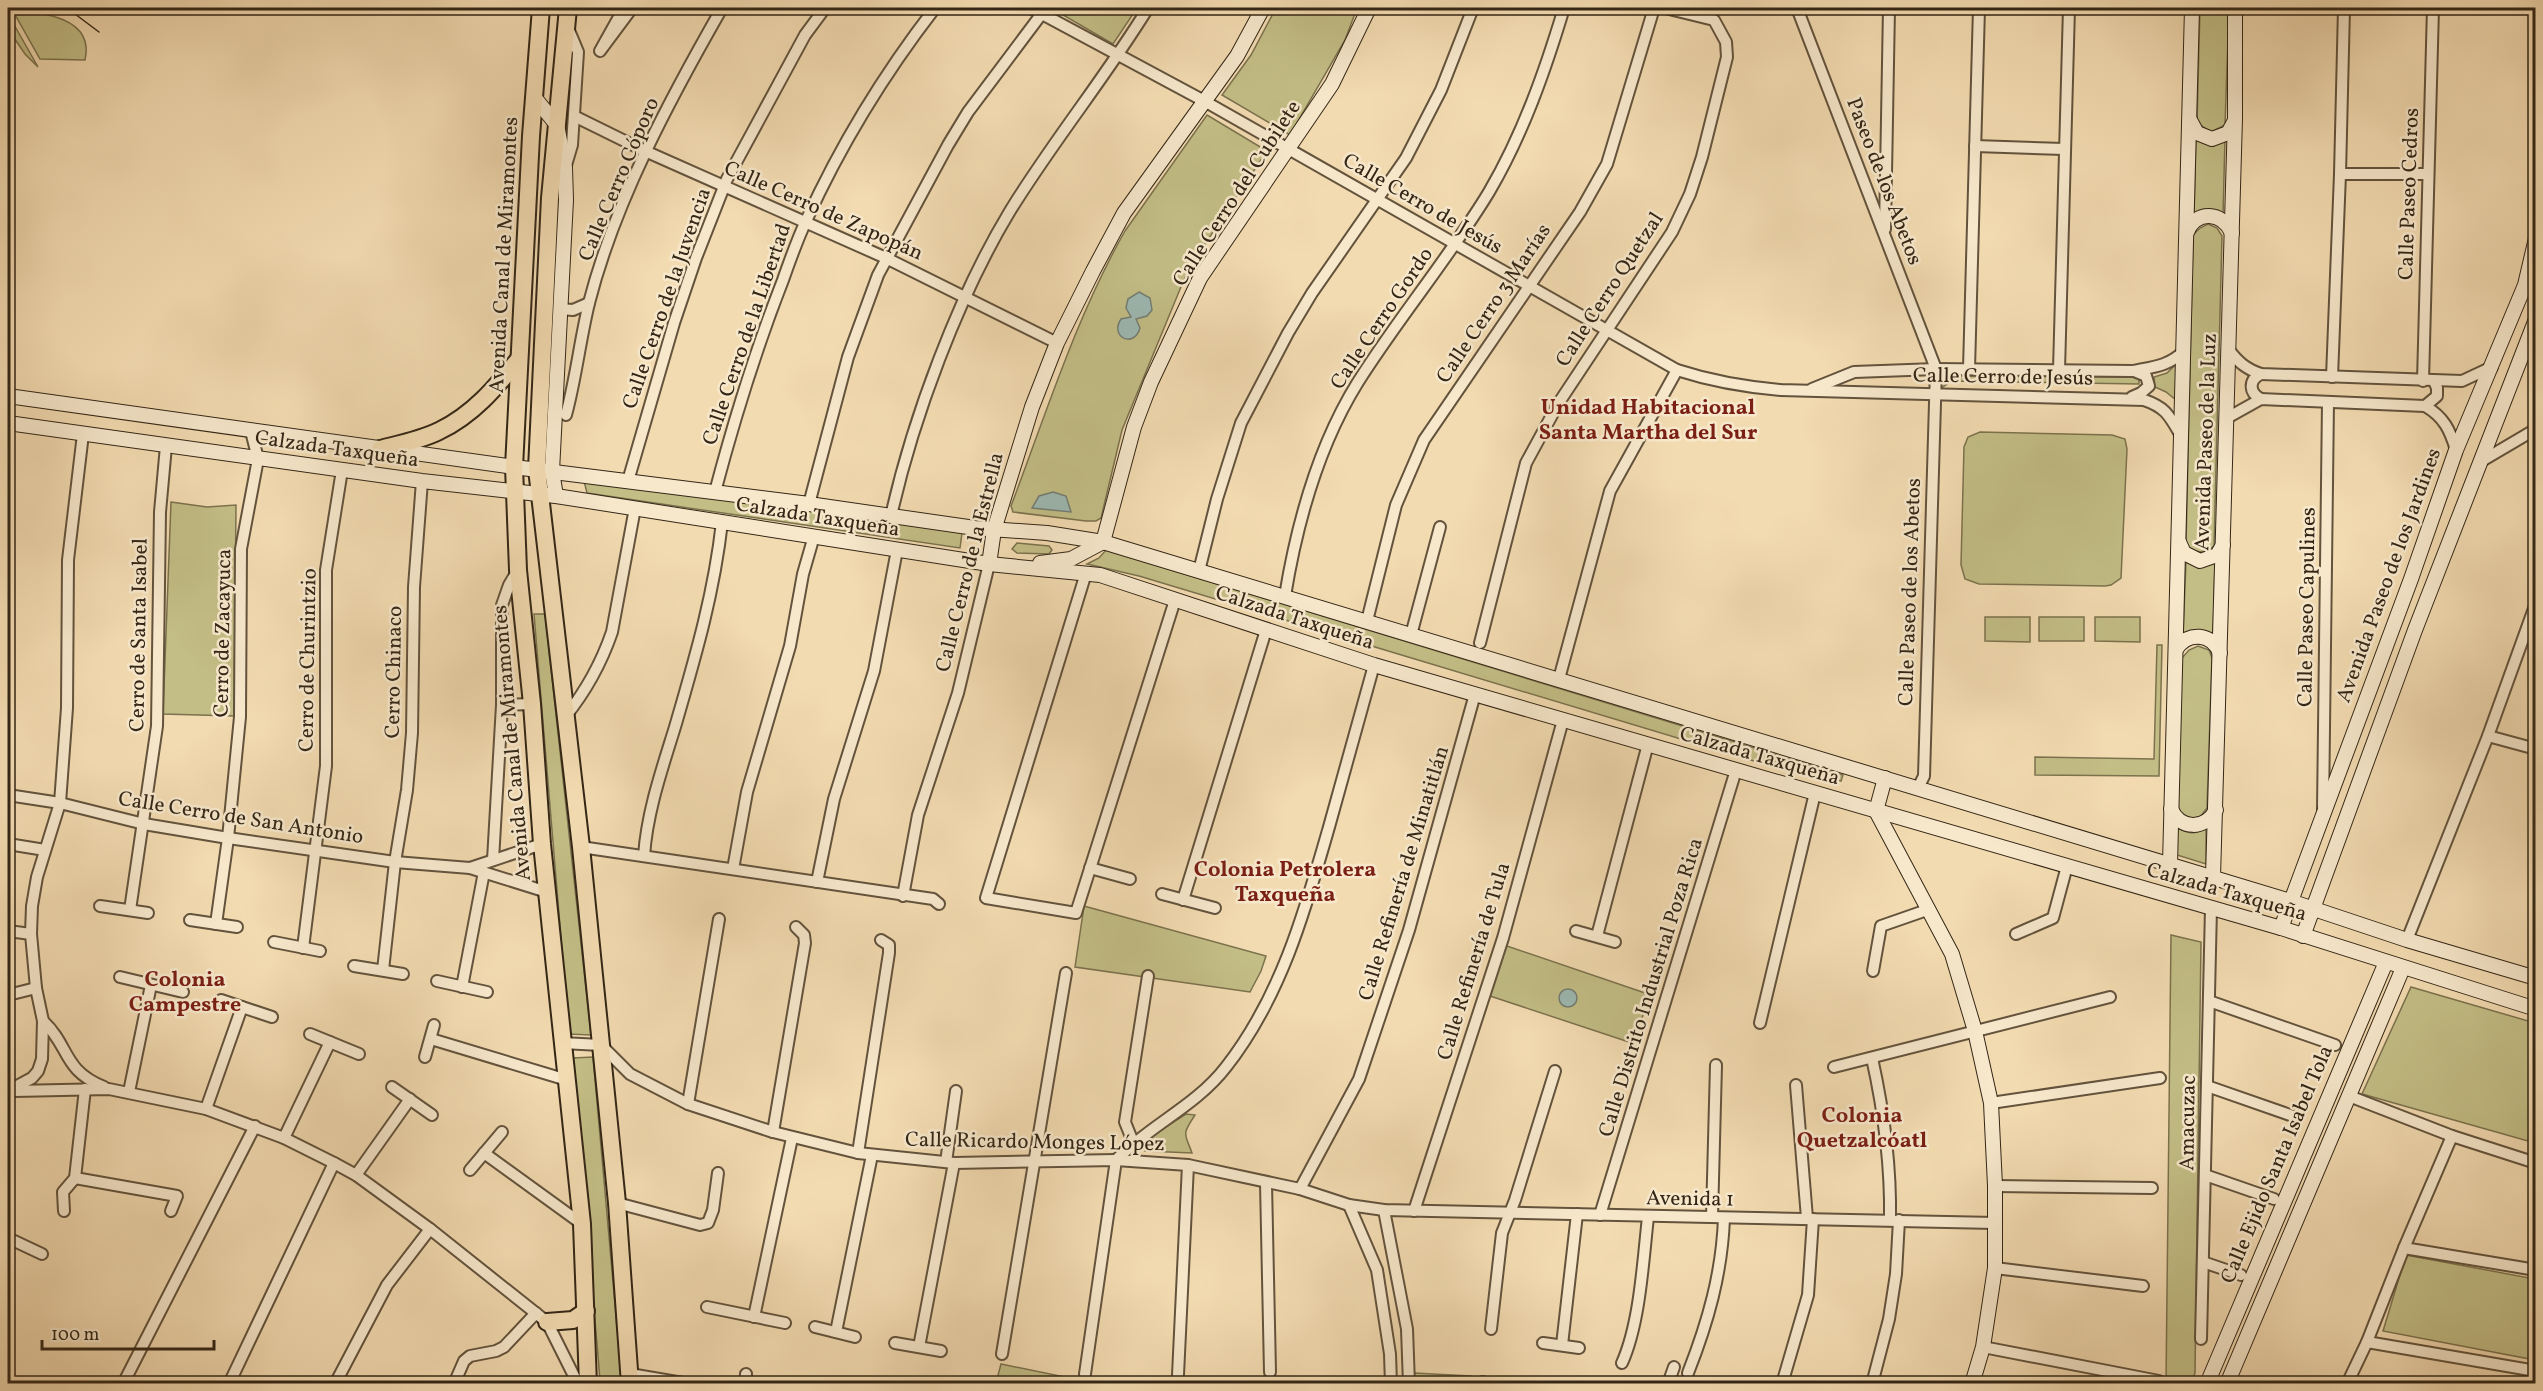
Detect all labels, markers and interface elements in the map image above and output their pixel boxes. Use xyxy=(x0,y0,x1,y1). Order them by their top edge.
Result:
street label: Calle Cerro Cóporo xyxy=(572,93,667,266)
street label: Paseo de los Abetos xyxy=(1838,94,1929,269)
street label: Calle Cerro del Cubilete xyxy=(1166,95,1308,293)
street label: Calle Paseo Cedros xyxy=(2392,107,2427,281)
street label: Avenida Canal de Miramontes xyxy=(483,116,526,394)
street label: Calle Cerro de Jesús xyxy=(1337,147,1508,262)
street label: Calle Cerro de Zapopán xyxy=(719,154,928,268)
street label: Calle Cerro de la Juvencia xyxy=(616,184,719,413)
street label: Calle Cerro Quetzal xyxy=(1549,207,1671,373)
street label: Calle Cerro 3 Marías xyxy=(1430,218,1559,389)
street label: Calle Cerro de la Libertad xyxy=(696,220,799,449)
street label: Calle Cerro Gordo xyxy=(1324,242,1441,396)
street label: Avenida Paseo de la Luz xyxy=(2188,333,2225,551)
street label: Calle Cerro de Jesús xyxy=(1913,361,2093,394)
district label: Unidad Habitacional Santa Martha del Sur xyxy=(1539,393,1758,449)
street label: Calzada Taxqueña xyxy=(253,424,421,475)
street label: Avenida Paseo de los Jardines xyxy=(2330,444,2449,707)
street label: Calle Cerro de la Estrella xyxy=(929,450,1012,675)
street label: Calle Paseo de los Abetos xyxy=(1892,478,1929,707)
street label: Calzada Taxqueña xyxy=(734,490,902,545)
street label: Calle Paseo Capulines xyxy=(2291,507,2324,707)
street label: Cerro de Santa Isabel xyxy=(123,538,156,732)
street label: Cerro de Zacayuca xyxy=(208,548,239,718)
street label: Cerro de Churintzio xyxy=(292,568,325,752)
street label: Calzada Taxqueña xyxy=(1211,579,1378,658)
street label: Avenida Canal de Miramontes xyxy=(486,604,539,882)
street label: Cerro Chinaco xyxy=(379,605,410,739)
street label: Calzada Taxqueña xyxy=(1676,720,1843,793)
street label: Calle Refinería de Minatitlán xyxy=(1352,742,1457,1004)
street label: Calle Cerro de San Antonio xyxy=(116,785,366,852)
street label: Calle Distrito Industrial Poza Rica xyxy=(1592,834,1711,1141)
district label: Colonia Petrolera Taxqueña xyxy=(1194,855,1376,911)
street label: Calzada Taxqueña xyxy=(2143,856,2310,929)
street label: Calle Refinería de Tula xyxy=(1431,859,1518,1064)
district label: Colonia Campestre xyxy=(129,965,241,1021)
street label: Calle Ejido Santa Isabel Tola xyxy=(2214,1041,2341,1288)
street label: Amacuzac xyxy=(2173,1075,2204,1171)
district label: Colonia Quetzalcóatl xyxy=(1797,1101,1927,1157)
street label: Calle Ricardo Monges López xyxy=(905,1126,1165,1159)
street label: Avenida 1 xyxy=(1646,1184,1734,1215)
scale bar xyxy=(42,1313,214,1351)
text: 100 m xyxy=(51,1323,100,1348)

